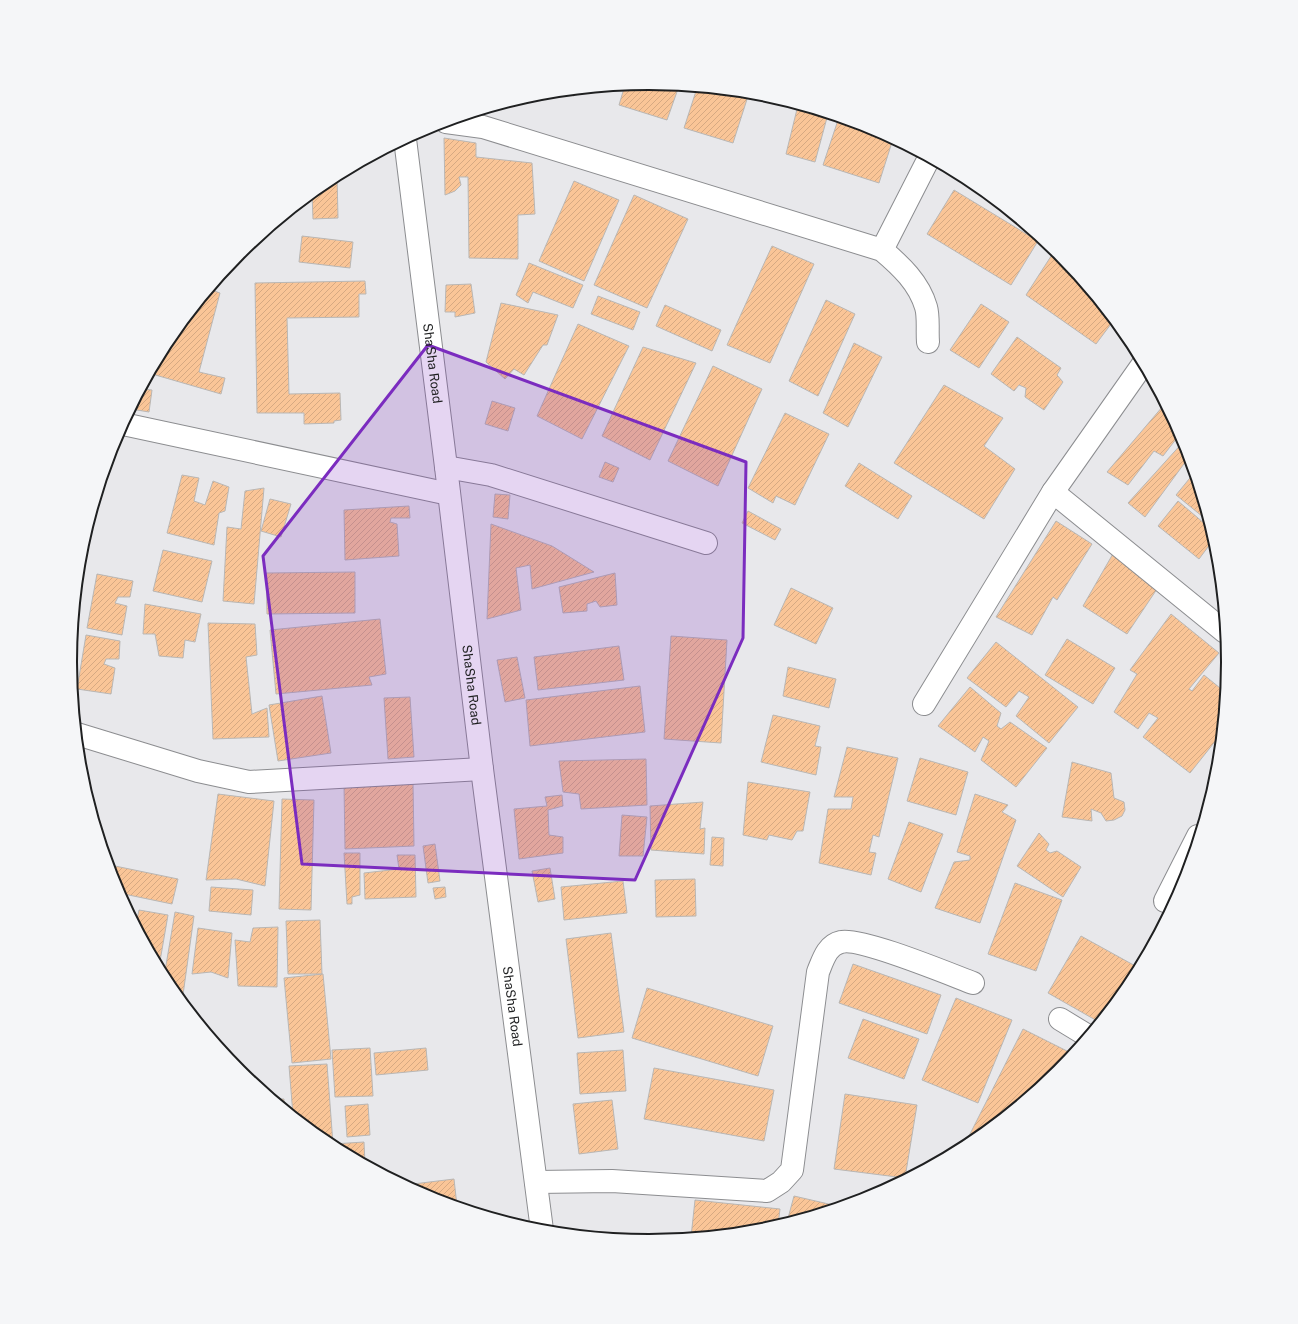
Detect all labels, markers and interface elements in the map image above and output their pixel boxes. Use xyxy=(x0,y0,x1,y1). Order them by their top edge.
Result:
street label: ShaSha Road xyxy=(420,322,445,404)
street label: ShaSha Road xyxy=(459,644,484,726)
street label: ShaSha Road xyxy=(500,965,525,1047)

